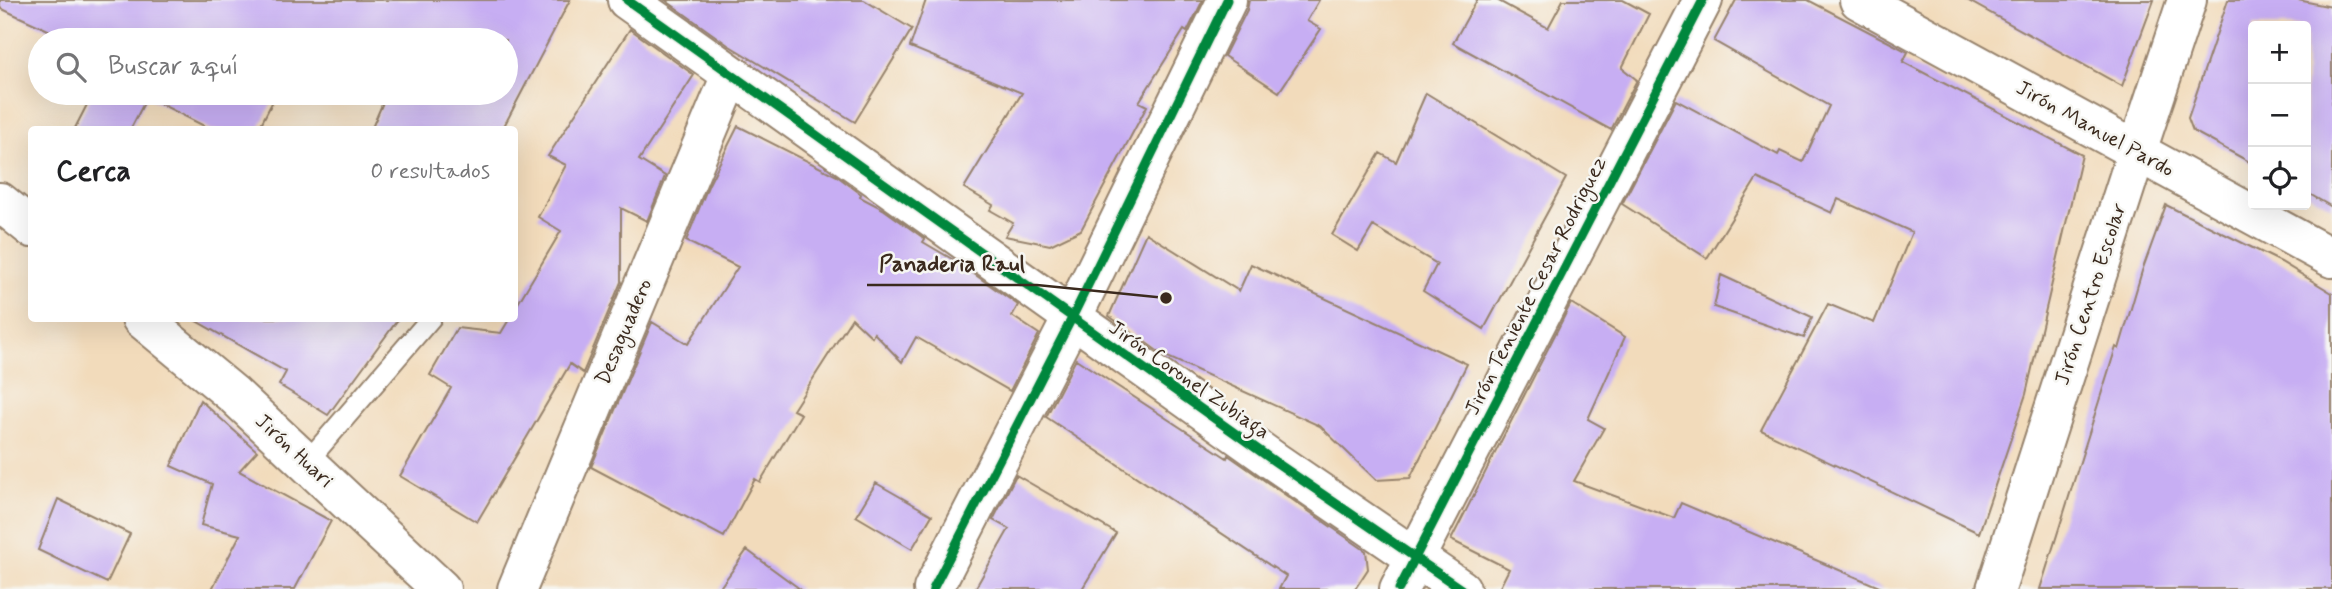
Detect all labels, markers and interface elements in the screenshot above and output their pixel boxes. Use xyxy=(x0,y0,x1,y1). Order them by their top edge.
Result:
map controls xyxy=(2248,21,2311,210)
button: + xyxy=(2248,21,2311,84)
search box xyxy=(28,28,518,105)
icon: search xyxy=(52,48,90,86)
text: Buscar aquí xyxy=(108,50,239,84)
street label: Jirón Manuel Pardo xyxy=(2011,74,2179,184)
button: − xyxy=(2248,84,2311,147)
button: locate xyxy=(2248,147,2311,210)
text: Cerca xyxy=(56,152,131,191)
street label: Jirón Teniente Cesar Rodriguez xyxy=(1458,152,1614,420)
text: 0 resultados xyxy=(370,157,490,187)
street label: Jirón Centro Escolar xyxy=(2048,199,2134,389)
callout: Panaderia Raul xyxy=(867,241,1037,285)
text: Panaderia Raul xyxy=(879,250,1025,280)
street label: Desaguadero xyxy=(589,275,660,390)
street label: Jirón Coronel Zubiaga xyxy=(1102,314,1275,448)
street label: Jirón Huari xyxy=(249,408,339,495)

